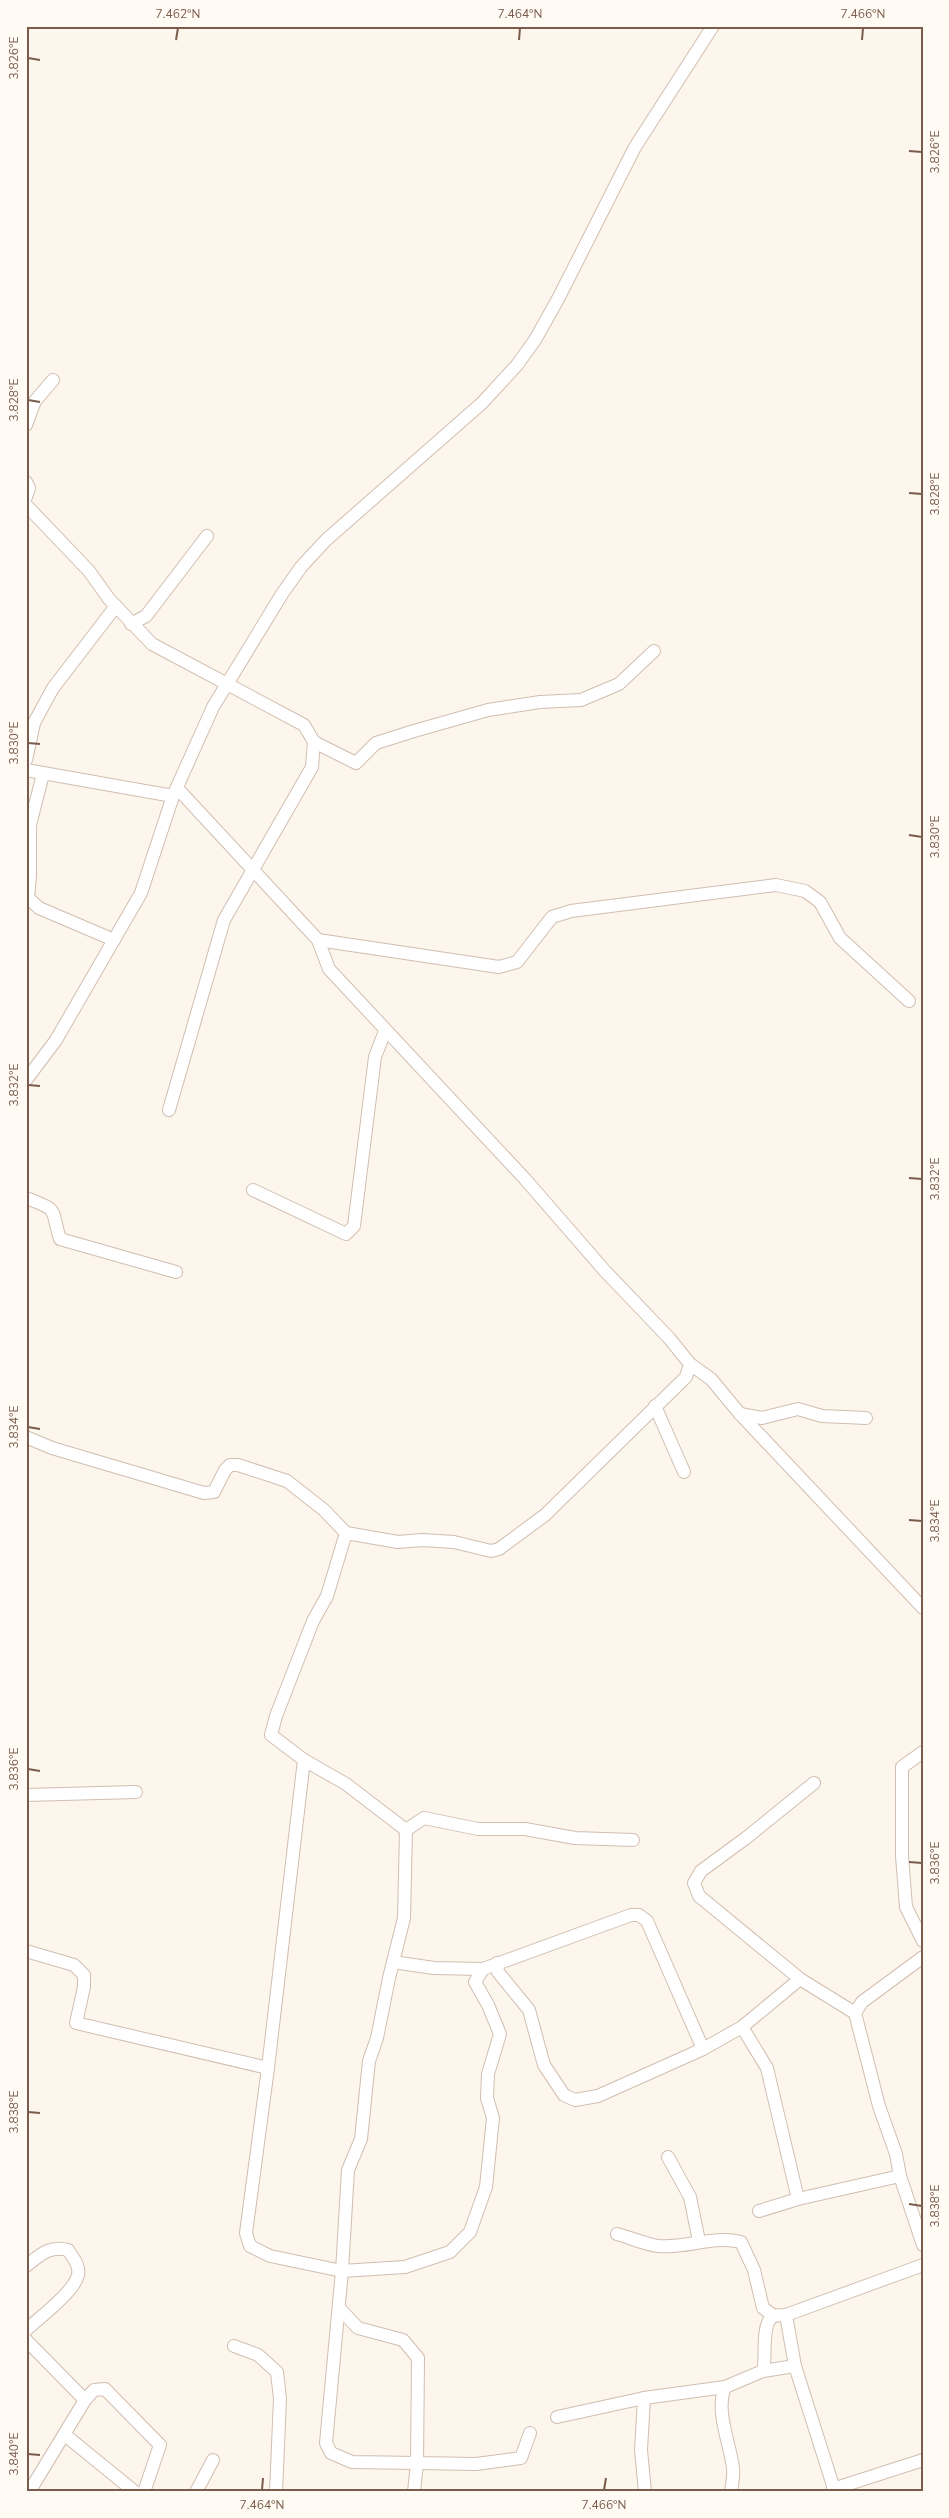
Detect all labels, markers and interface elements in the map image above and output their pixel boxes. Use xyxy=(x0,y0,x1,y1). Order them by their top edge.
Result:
text: 7.462°N xyxy=(156,6,200,22)
text: 7.464°N xyxy=(498,6,542,22)
text: 7.466°N xyxy=(841,6,885,22)
text: 3.826°E xyxy=(6,37,22,79)
text: 3.826°E xyxy=(927,131,943,173)
text: 3.828°E xyxy=(6,379,22,421)
text: 3.828°E xyxy=(927,473,943,515)
text: 3.830°E xyxy=(6,722,22,764)
text: 3.830°E xyxy=(927,816,943,858)
text: 3.832°E xyxy=(6,1064,22,1106)
text: 3.832°E xyxy=(927,1158,943,1200)
text: 3.834°E xyxy=(6,1406,22,1448)
text: 3.834°E xyxy=(927,1500,943,1542)
text: 3.836°E xyxy=(6,1748,22,1790)
text: 3.836°E xyxy=(927,1842,943,1884)
text: 3.838°E xyxy=(6,2091,22,2133)
text: 3.838°E xyxy=(927,2185,943,2227)
text: 3.840°E xyxy=(6,2433,22,2475)
text: 7.464°N xyxy=(240,2497,284,2513)
text: 7.466°N xyxy=(582,2497,626,2513)

